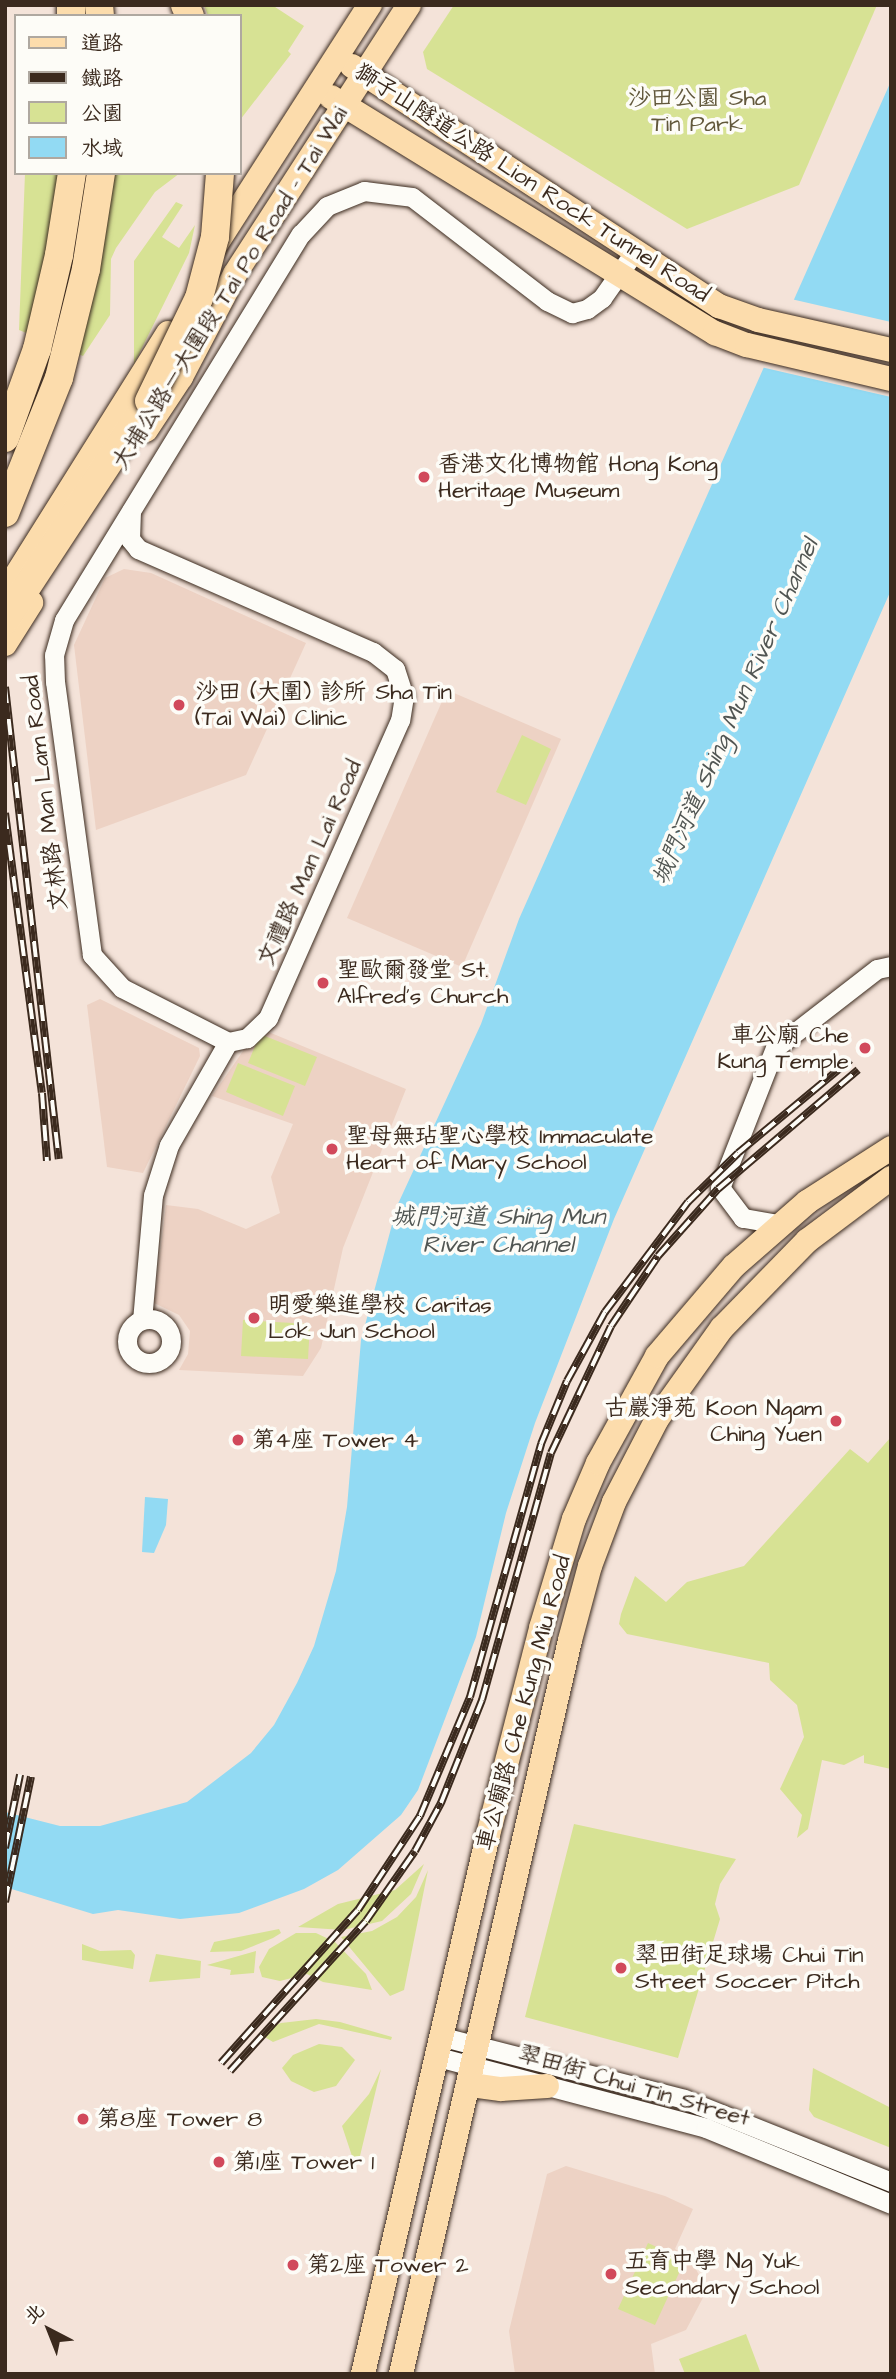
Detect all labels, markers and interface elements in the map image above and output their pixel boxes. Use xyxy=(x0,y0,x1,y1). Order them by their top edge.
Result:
legend xyxy=(14,14,242,175)
text: 道路 xyxy=(81,29,123,58)
street label: 獅子山隧道公路 Lion Rock Tunnel Road xyxy=(349,58,715,308)
text: 鐵路 xyxy=(81,64,123,93)
park label: 沙田公園 Sha Tin Park xyxy=(627,84,767,138)
text: 公園 xyxy=(81,99,123,128)
street label: 大埔公路－大圍段 Tai Po Road – Tai Wai xyxy=(106,101,354,475)
text: 水域 xyxy=(81,134,123,163)
place label: 香港文化博物館 Hong Kong Heritage Museum xyxy=(438,450,718,504)
marker: 香港文化博物館 Hong Kong Heritage Museum xyxy=(416,469,432,485)
water label: 城門河道 Shing Mun River Channel xyxy=(647,535,825,889)
street label: 文林路 Man Lam Road xyxy=(17,674,73,912)
place label: 沙田 (大圍) 診所 Sha Tin (Tai Wai) Clinic xyxy=(195,678,452,732)
marker: 沙田 (大圍) 診所 Sha Tin (Tai Wai) Clinic xyxy=(169,695,189,715)
street label: 文禮路 Man Lai Road xyxy=(252,756,368,970)
place label: 聖歐爾發堂 St. Alfred's Church xyxy=(337,956,508,1010)
marker: 聖歐爾發堂 St. Alfred's Church xyxy=(315,975,331,991)
place label: 車公廟 Che Kung Temple xyxy=(717,1021,849,1075)
marker: 車公廟 Che Kung Temple xyxy=(855,1038,875,1058)
place label: 聖母無玷聖心學校 Immaculate Heart of Mary School xyxy=(346,1122,653,1176)
marker: 聖母無玷聖心學校 Immaculate Heart of Mary School xyxy=(324,1141,340,1157)
water label: 城門河道 Shing Mun River Channel xyxy=(391,1204,605,1260)
place label: 明愛樂進學校 Caritas Lok Jun School xyxy=(268,1291,492,1345)
marker: 明愛樂進學校 Caritas Lok Jun School xyxy=(246,1310,262,1326)
place label: 古巖淨苑 Koon Ngam Ching Yuen xyxy=(604,1394,822,1448)
marker: 古巖淨苑 Koon Ngam Ching Yuen xyxy=(828,1413,844,1429)
place label: 第4座 Tower 4 xyxy=(252,1426,419,1454)
marker: 第4座 Tower 4 xyxy=(230,1432,246,1448)
street label: 車公廟路 Che Kung Miu Road xyxy=(471,1552,577,1854)
place label: 翠田街足球場 Chui Tin Street Soccer Pitch xyxy=(635,1941,864,1995)
marker: 翠田街足球場 Chui Tin Street Soccer Pitch xyxy=(613,1960,629,1976)
street label: 翠田街 Chui Tin Street xyxy=(515,2040,753,2132)
place label: 第8座 Tower 8 xyxy=(97,2105,262,2133)
marker: 第8座 Tower 8 xyxy=(75,2111,91,2127)
place label: 第1座 Tower 1 xyxy=(233,2148,374,2176)
marker: 第1座 Tower 1 xyxy=(211,2154,227,2170)
place label: 五育中學 Ng Yuk Secondary School xyxy=(625,2247,819,2301)
place label: 第2座 Tower 2 xyxy=(307,2251,469,2279)
marker: 第2座 Tower 2 xyxy=(285,2257,301,2273)
marker: 五育中學 Ng Yuk Secondary School xyxy=(603,2266,619,2282)
north arrow xyxy=(14,2295,84,2365)
text: 北 xyxy=(19,2298,51,2330)

